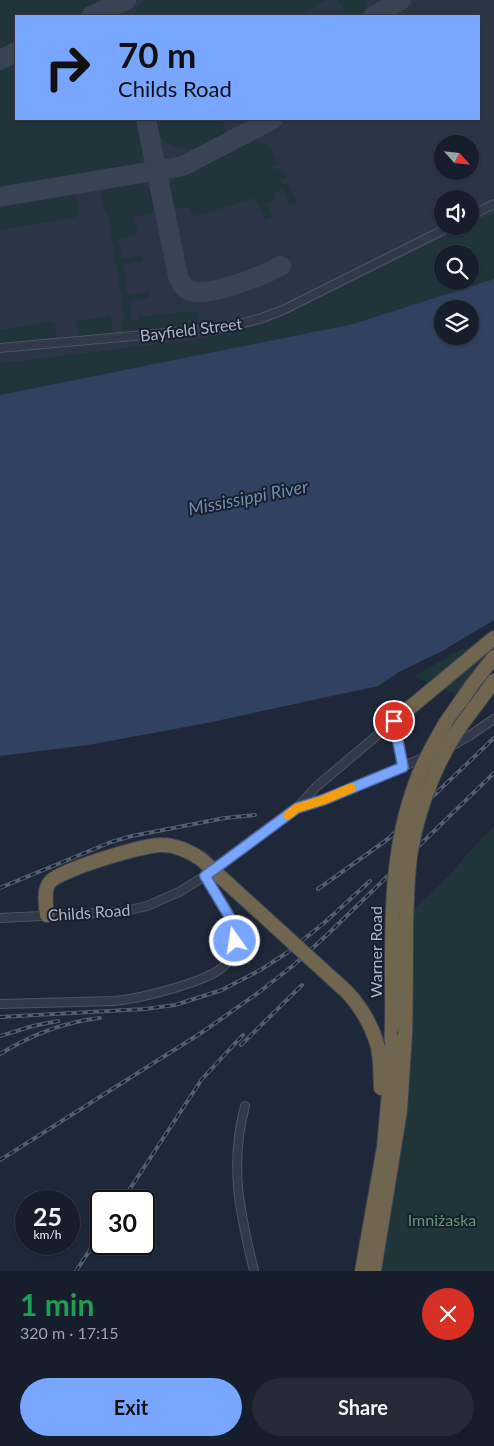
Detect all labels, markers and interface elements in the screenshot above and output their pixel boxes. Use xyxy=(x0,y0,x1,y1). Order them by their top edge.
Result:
text: 70 m xyxy=(118,33,196,75)
icon: right xyxy=(35,35,100,100)
text: Childs Road xyxy=(118,75,232,102)
north arrow xyxy=(434,135,479,180)
map controls xyxy=(434,135,479,345)
button: sound xyxy=(434,190,479,235)
button: search xyxy=(434,245,479,290)
button: layers xyxy=(434,300,479,345)
street label: Bayfield Street xyxy=(139,313,243,345)
water label: Mississippi River xyxy=(186,474,311,519)
pin xyxy=(373,700,415,742)
icon: arrive xyxy=(380,707,408,735)
street label: Childs Road xyxy=(47,900,131,924)
street label: Warner Road xyxy=(366,906,385,998)
position arrow xyxy=(208,914,260,966)
speed limit sign: 30 xyxy=(90,1190,155,1255)
text: 25 xyxy=(33,1201,62,1231)
park label: Imniżaska xyxy=(408,1210,476,1229)
text: km/h xyxy=(33,1227,62,1242)
text: 1 min xyxy=(20,1286,94,1322)
button: close xyxy=(422,1288,474,1340)
text: 320 m · 17:15 xyxy=(20,1323,119,1342)
button: Exit xyxy=(20,1378,242,1436)
button: Share xyxy=(252,1378,474,1436)

